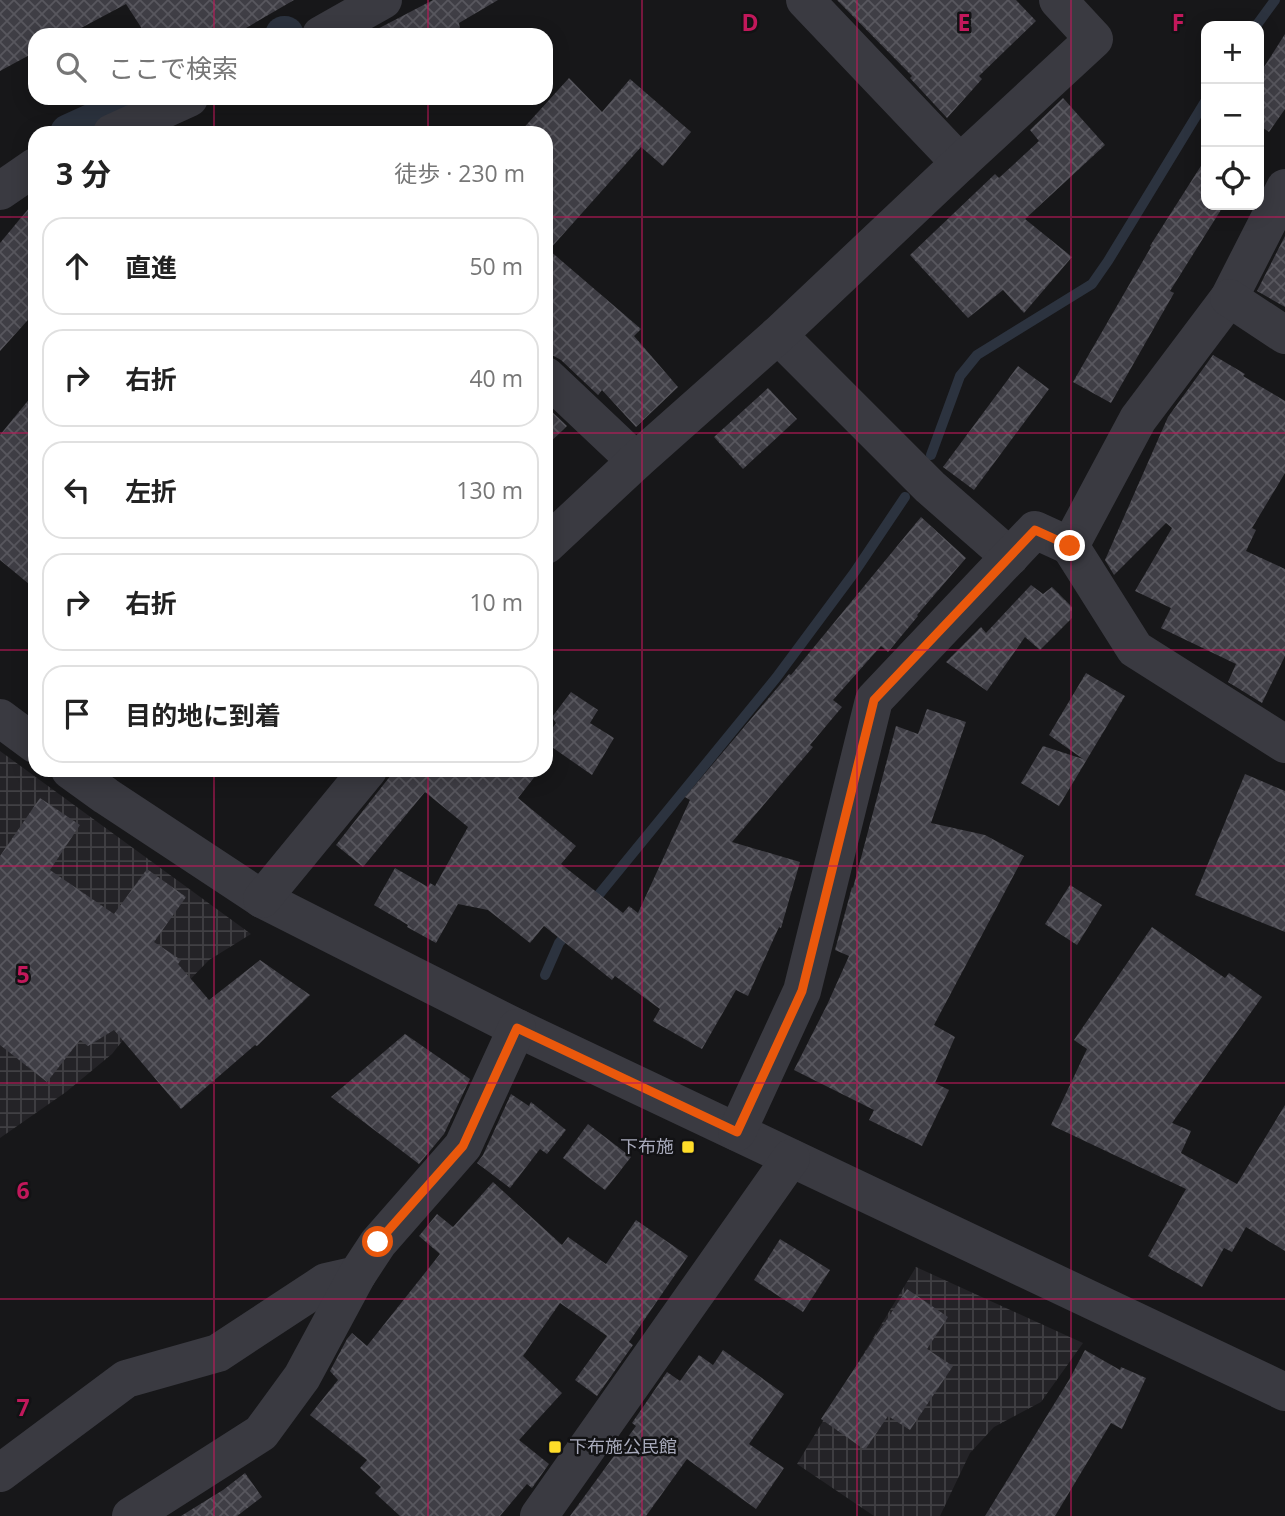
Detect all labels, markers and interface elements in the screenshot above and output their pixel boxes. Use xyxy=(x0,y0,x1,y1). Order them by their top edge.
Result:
text: D xyxy=(741,6,759,38)
text: E xyxy=(958,6,970,38)
text: F xyxy=(1172,6,1184,38)
map controls xyxy=(1201,21,1264,210)
button: + xyxy=(1201,21,1264,84)
search box xyxy=(28,28,553,105)
icon: search xyxy=(52,48,90,86)
text: ここで検索 xyxy=(108,50,238,86)
button: − xyxy=(1201,84,1264,147)
button: locate xyxy=(1201,147,1264,210)
text: 3 分 xyxy=(56,153,111,194)
text: 徒歩 · 230 m xyxy=(394,157,525,189)
icon: ahead xyxy=(58,247,96,285)
text: 直進 xyxy=(125,249,177,285)
text: 50 m xyxy=(469,250,523,282)
icon: right xyxy=(58,359,96,397)
text: 右折 xyxy=(125,361,177,397)
text: 40 m xyxy=(469,362,523,394)
icon: left xyxy=(58,471,96,509)
text: 左折 xyxy=(125,473,177,509)
text: 130 m xyxy=(456,474,523,506)
route end xyxy=(1054,530,1085,561)
icon: right xyxy=(58,583,96,621)
text: 右折 xyxy=(125,585,177,621)
text: 10 m xyxy=(469,586,523,618)
icon: arrive xyxy=(58,695,96,733)
text: 目的地に到着 xyxy=(125,697,281,733)
text: 5 xyxy=(16,958,30,990)
place label: 下布施 xyxy=(620,1134,674,1158)
marker: 下布施 xyxy=(680,1139,696,1155)
text: 6 xyxy=(16,1174,30,1206)
route start xyxy=(362,1226,393,1257)
text: 7 xyxy=(16,1391,30,1423)
place label: 下布施公民館 xyxy=(569,1434,677,1458)
marker: 下布施公民館 xyxy=(547,1439,563,1455)

